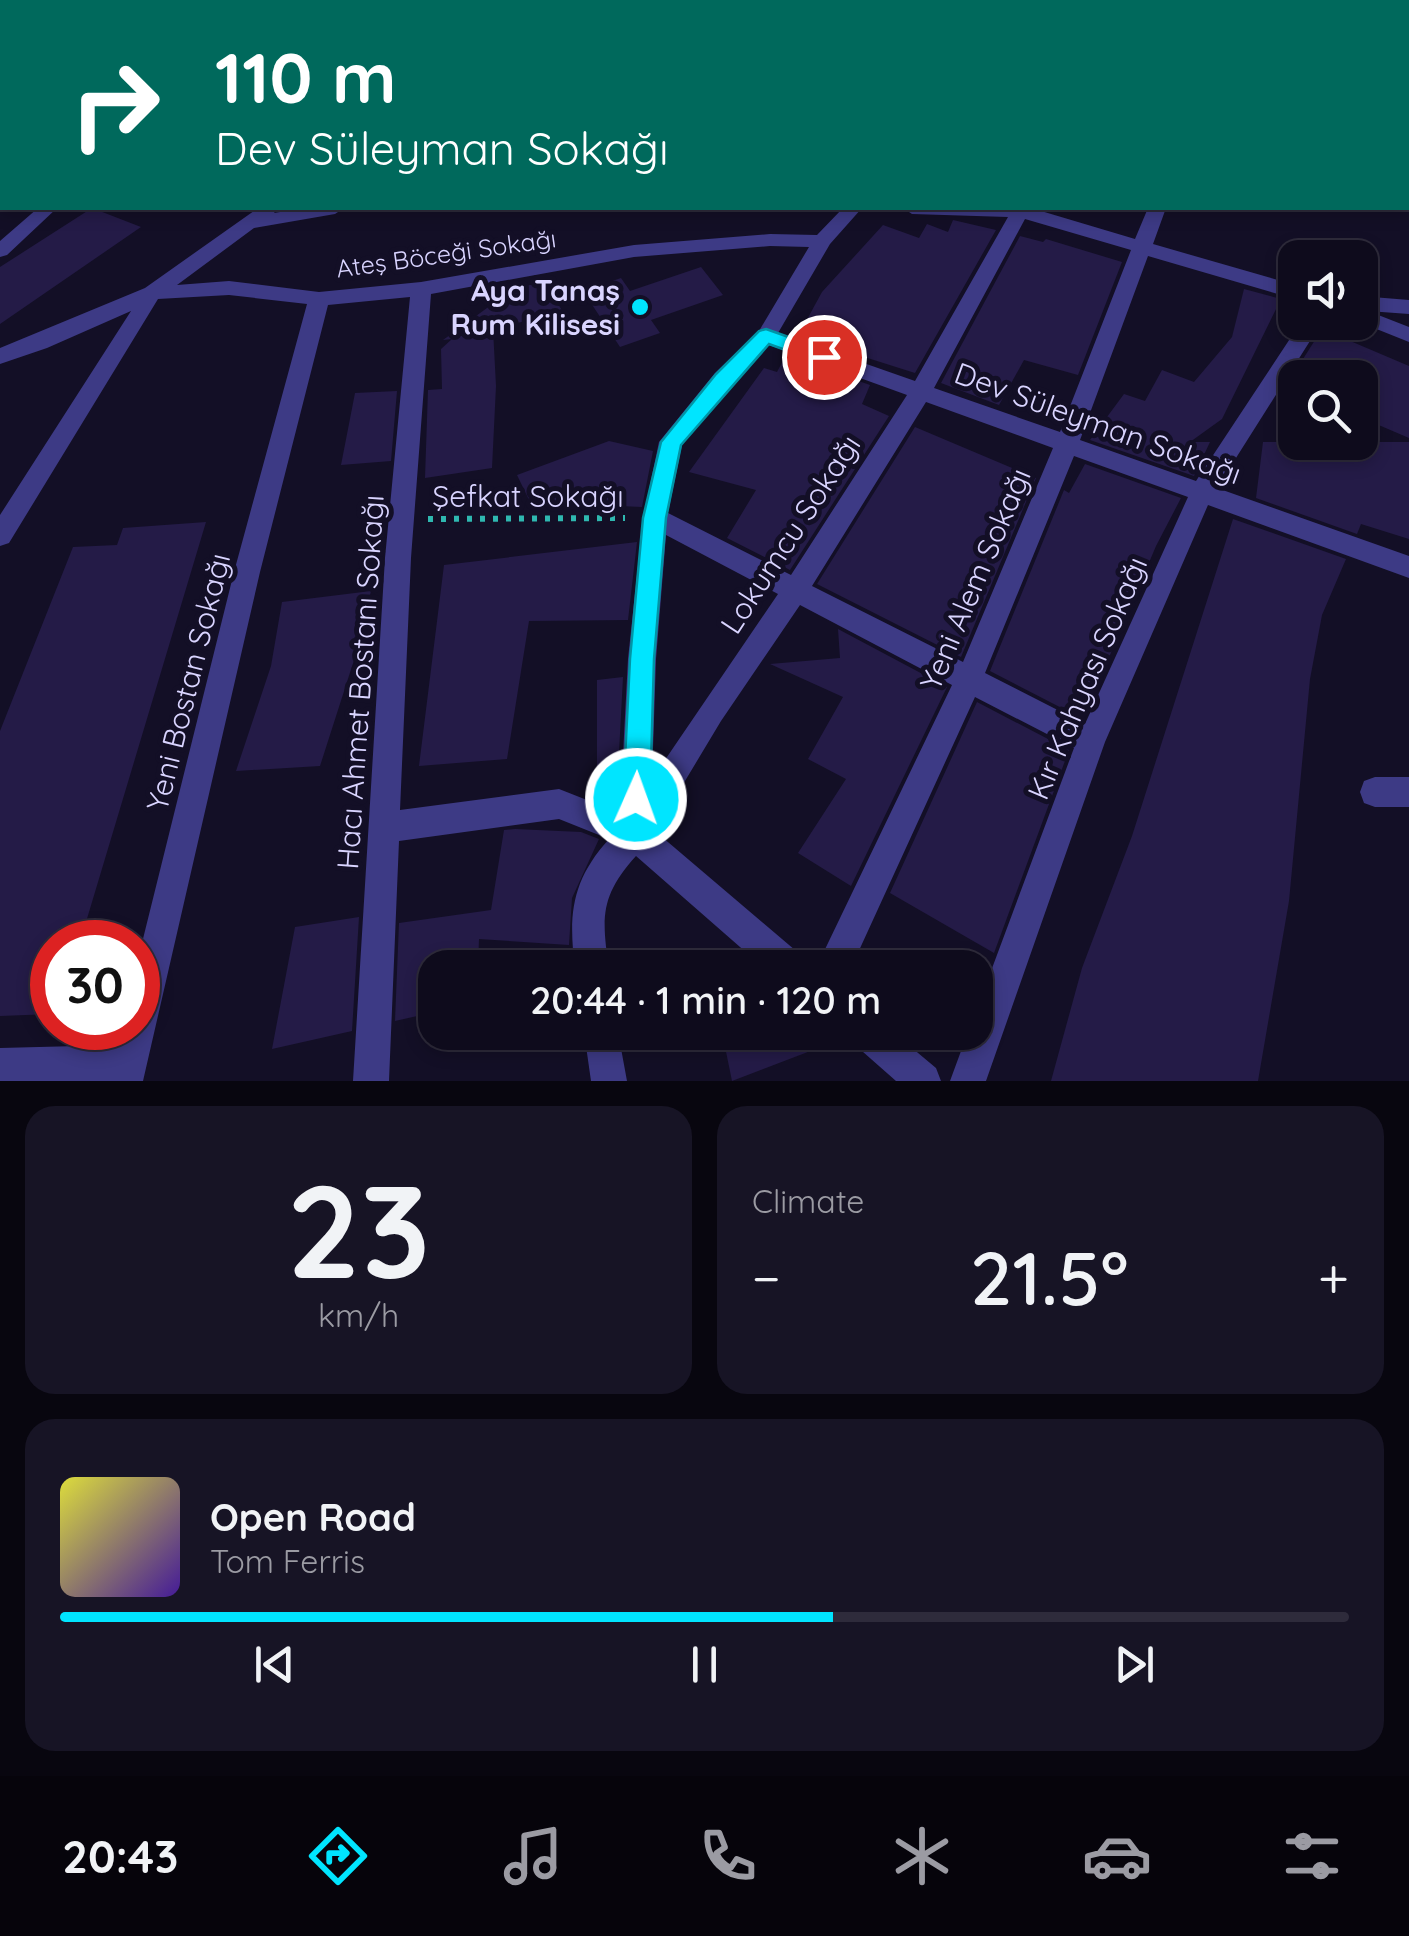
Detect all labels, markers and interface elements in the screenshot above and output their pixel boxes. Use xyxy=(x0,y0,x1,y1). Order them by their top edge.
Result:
text: 110 m xyxy=(215,33,397,121)
icon: right xyxy=(50,40,180,170)
text: Dev Süleyman Sokağı xyxy=(215,120,669,176)
street label: Ateş Böceği Sokağı xyxy=(334,222,558,284)
map controls xyxy=(1278,240,1378,460)
button: sound xyxy=(1278,240,1378,340)
place label: Aya Tanaş Rum Kilisesi xyxy=(450,271,620,343)
marker: Aya Tanaş Rum Kilisesi xyxy=(629,296,651,318)
pin xyxy=(782,315,867,400)
icon: arrive xyxy=(797,330,852,385)
street label: Dev Süleyman Sokağı xyxy=(949,353,1247,493)
button: search xyxy=(1278,360,1378,460)
street label: Lokumcu Sokağı xyxy=(712,427,868,641)
street label: Yeni Alem Sokağı xyxy=(911,462,1039,696)
street label: Şefkat Sokağı xyxy=(432,477,624,515)
street label: Hacı Ahmet Bostanı Sokağı xyxy=(328,493,392,871)
street label: Yeni Bostan Sokağı xyxy=(138,549,238,815)
street label: Kır Kahyası Sokağı xyxy=(1019,551,1155,805)
position arrow xyxy=(584,747,688,851)
speed limit sign: 30 xyxy=(30,920,160,1050)
text: 20:44 · 1 min · 120 m xyxy=(530,976,881,1024)
text: 23 xyxy=(287,1148,430,1311)
text: Climate xyxy=(752,1181,864,1221)
text: 21.5° xyxy=(970,1230,1128,1324)
text: − xyxy=(752,1243,781,1312)
text: + xyxy=(1318,1243,1349,1312)
text: km/h xyxy=(318,1295,399,1335)
text: Open Road xyxy=(210,1493,416,1541)
text: Tom Ferris xyxy=(210,1541,365,1581)
icon: previous xyxy=(247,1637,302,1692)
icon: pause xyxy=(677,1637,732,1692)
icon: next xyxy=(1107,1637,1162,1692)
icon: directions xyxy=(303,1821,373,1891)
icon: music xyxy=(498,1821,568,1891)
icon: phone xyxy=(693,1821,763,1891)
icon: climate xyxy=(887,1821,957,1891)
icon: car xyxy=(1082,1821,1152,1891)
icon: filters xyxy=(1277,1821,1347,1891)
text: 20:43 xyxy=(62,1828,179,1884)

